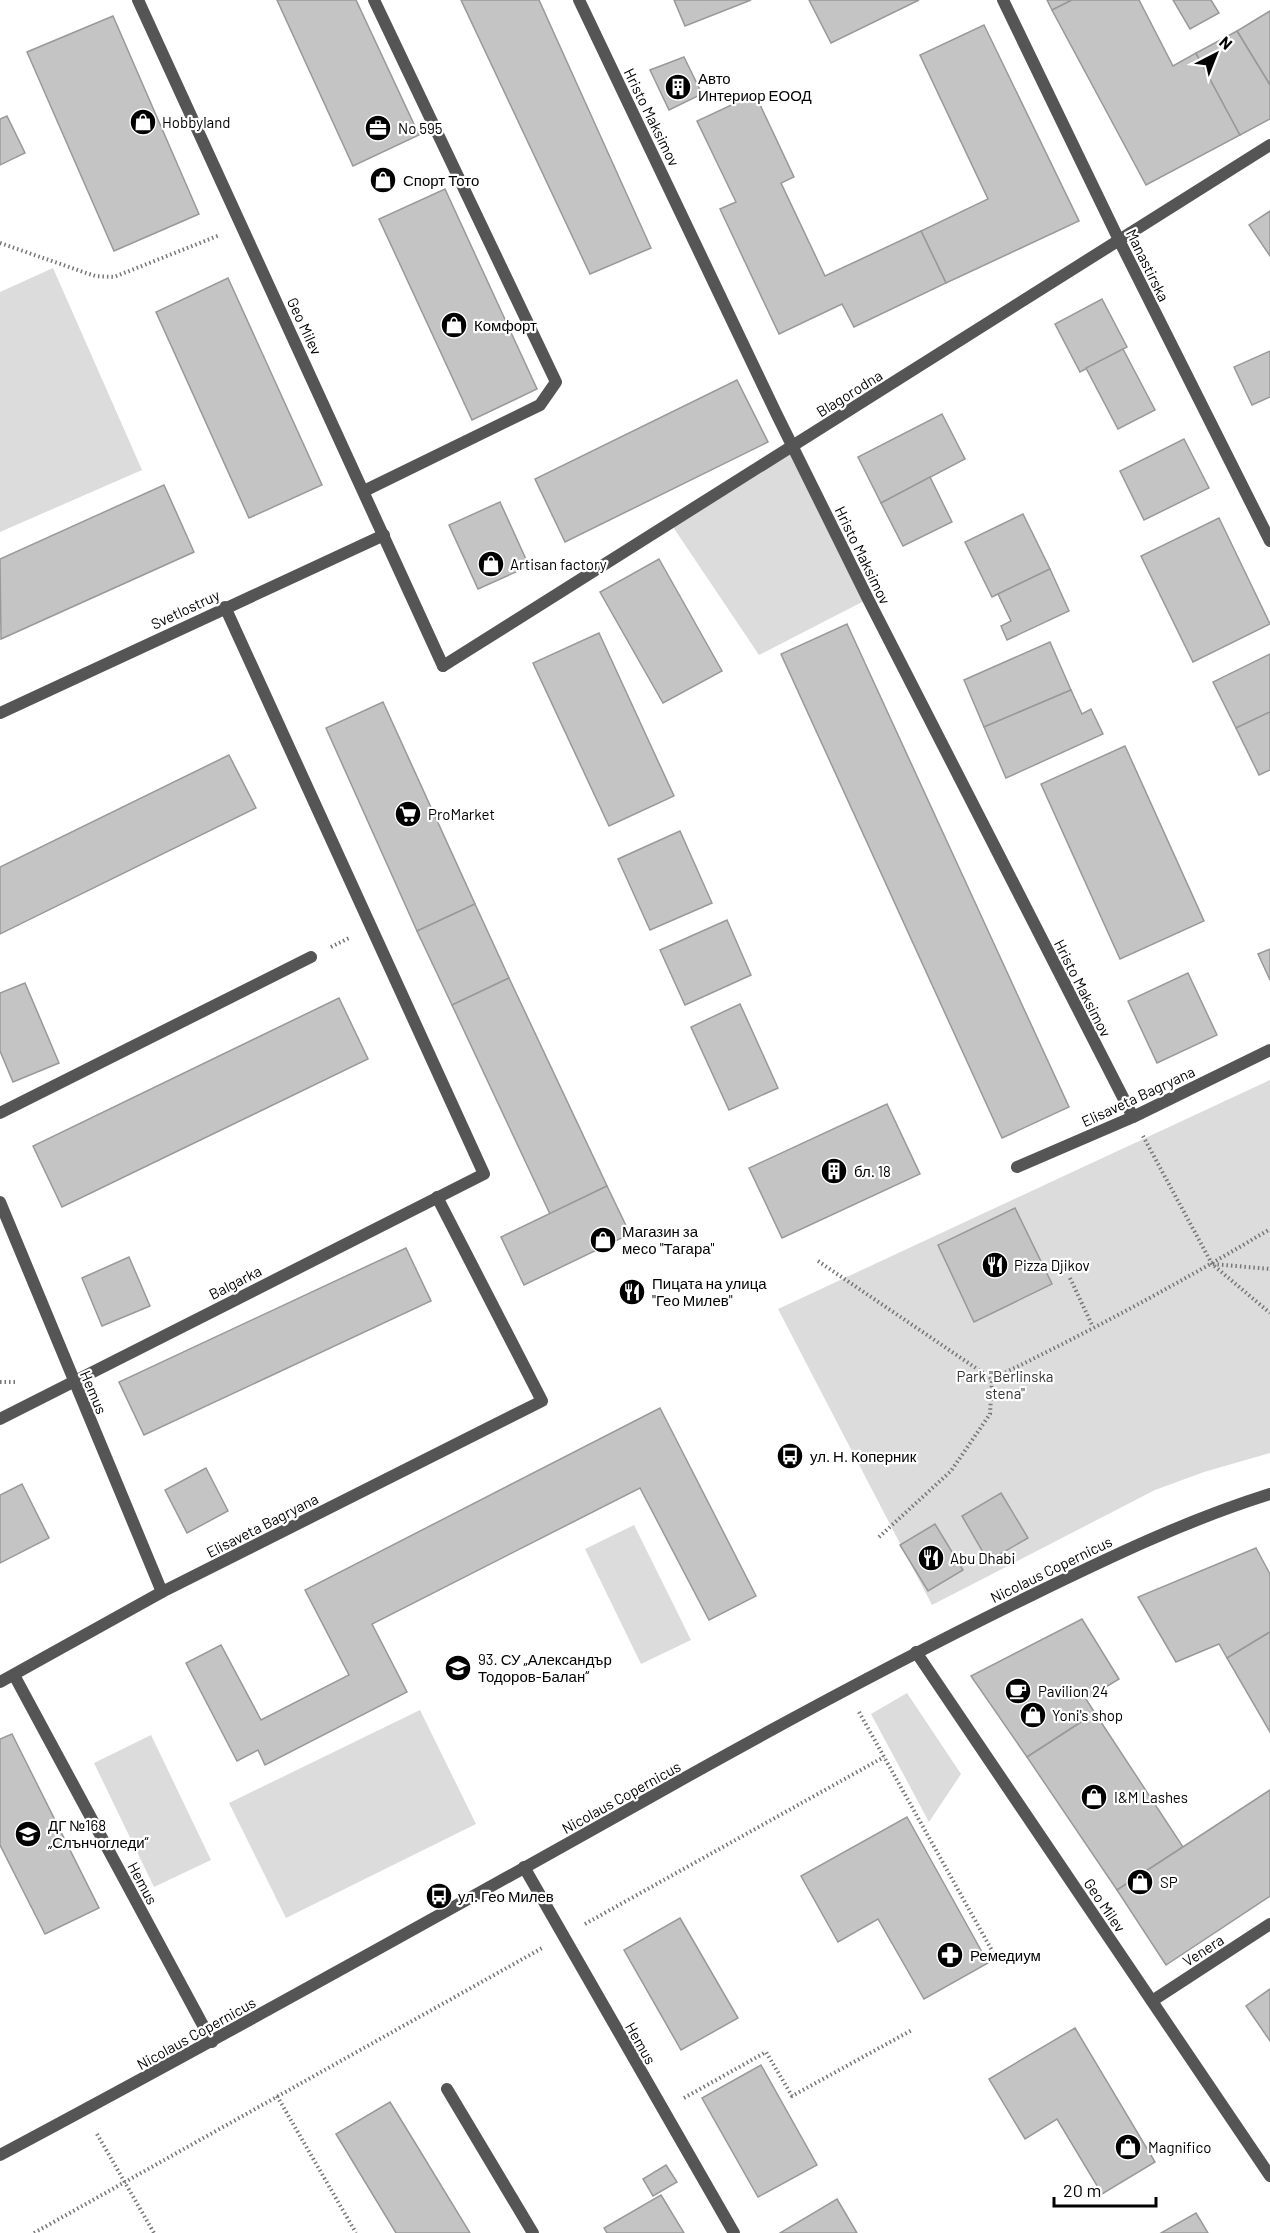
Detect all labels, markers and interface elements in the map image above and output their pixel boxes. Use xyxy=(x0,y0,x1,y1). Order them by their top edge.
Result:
north arrow xyxy=(1186,24,1246,84)
text: N xyxy=(1216,32,1237,53)
street label: Hristo Maksimov xyxy=(620,65,684,169)
place label: Авто Интериор ЕООД xyxy=(698,69,812,104)
building icon: Авто Интериор ЕООД xyxy=(663,72,693,102)
shop icon: Hobbyland xyxy=(128,107,158,137)
place label: Hobbyland xyxy=(162,113,230,131)
office icon: No 595 xyxy=(363,113,393,143)
place label: No 595 xyxy=(398,119,443,137)
shop icon: Спорт Тото xyxy=(368,165,398,195)
place label: Спорт Тото xyxy=(403,171,479,189)
street label: Manastirska xyxy=(1123,226,1173,304)
street label: Geo Milev xyxy=(284,294,326,358)
shop icon: Комфорт xyxy=(439,310,469,340)
place label: Комфорт xyxy=(474,316,537,334)
street label: Blagorodna xyxy=(813,366,885,420)
street label: Hristo Maksimov xyxy=(831,503,895,607)
shop icon: Artisan factory xyxy=(476,549,506,579)
place label: Artisan factory xyxy=(510,555,607,573)
street label: Svetlostruy xyxy=(148,585,222,633)
supermarket icon: ProMarket xyxy=(393,799,423,829)
place label: ProMarket xyxy=(428,805,495,823)
street label: Hristo Maksimov xyxy=(1051,936,1115,1040)
street label: Elisaveta Bagryana xyxy=(1078,1062,1198,1130)
building icon: бл. 18 xyxy=(819,1156,849,1186)
place label: бл. 18 xyxy=(854,1162,891,1180)
place label: Магазин за месо "Тагара" xyxy=(622,1222,715,1257)
shop icon: Магазин за месо "Тагара" xyxy=(588,1225,618,1255)
restaurant icon: Pizza Djikov xyxy=(980,1250,1010,1280)
place label: Pizza Djikov xyxy=(1014,1256,1090,1274)
street label: Balgarka xyxy=(206,1261,264,1303)
place label: Пицата на улица "Гео Милев" xyxy=(652,1274,767,1309)
restaurant icon: Пицата на улица "Гео Милев" xyxy=(617,1277,647,1307)
park label: Park "Berlinska stena" xyxy=(957,1367,1053,1402)
street label: Hemus xyxy=(77,1368,111,1416)
bus stop icon: ул. Н. Коперник xyxy=(775,1441,805,1471)
place label: ул. Н. Коперник xyxy=(810,1447,917,1465)
street label: Elisaveta Bagryana xyxy=(203,1489,321,1561)
street label: Nicolaus Copernicus xyxy=(987,1532,1115,1606)
restaurant icon: Abu Dhabi xyxy=(916,1543,946,1573)
place label: Abu Dhabi xyxy=(950,1549,1015,1567)
place label: 93. СУ „Александър Тодоров-Балан“ xyxy=(478,1650,612,1685)
school or university icon: 93. СУ „Александър Тодоров-Балан“ xyxy=(443,1653,473,1683)
cafe icon: Pavilion 24 xyxy=(1003,1676,1033,1706)
place label: Pavilion 24 xyxy=(1038,1682,1108,1700)
shop icon: Yoni's shop xyxy=(1018,1700,1048,1730)
place label: Yoni's shop xyxy=(1052,1706,1123,1724)
street label: Nicolaus Copernicus xyxy=(558,1757,684,1837)
shop icon: I&M Lashes xyxy=(1079,1782,1109,1812)
place label: I&M Lashes xyxy=(1114,1788,1188,1806)
place label: ДГ №168 „Слънчогледи“ xyxy=(48,1816,149,1851)
school or university icon: ДГ №168 „Слънчогледи“ xyxy=(13,1819,43,1849)
street label: Hemus xyxy=(124,1859,162,1907)
shop icon: SP xyxy=(1125,1867,1155,1897)
place label: SP xyxy=(1160,1873,1178,1891)
street label: Geo Milev xyxy=(1080,1875,1130,1935)
bus stop icon: ул. Гео Милев xyxy=(424,1881,454,1911)
place label: ул. Гео Милев xyxy=(458,1887,554,1905)
street label: Venera xyxy=(1179,1930,1227,1970)
pharmacy icon: Ремедиум xyxy=(935,1940,965,1970)
place label: Ремедиум xyxy=(970,1946,1041,1964)
street label: Nicolaus Copernicus xyxy=(133,1993,259,2073)
street label: Hemus xyxy=(622,2019,660,2067)
shop icon: Magnifico xyxy=(1113,2132,1143,2162)
place label: Magnifico xyxy=(1148,2138,1211,2156)
scale bar xyxy=(1054,2170,1156,2208)
text: 20 m xyxy=(1063,2179,1101,2201)

